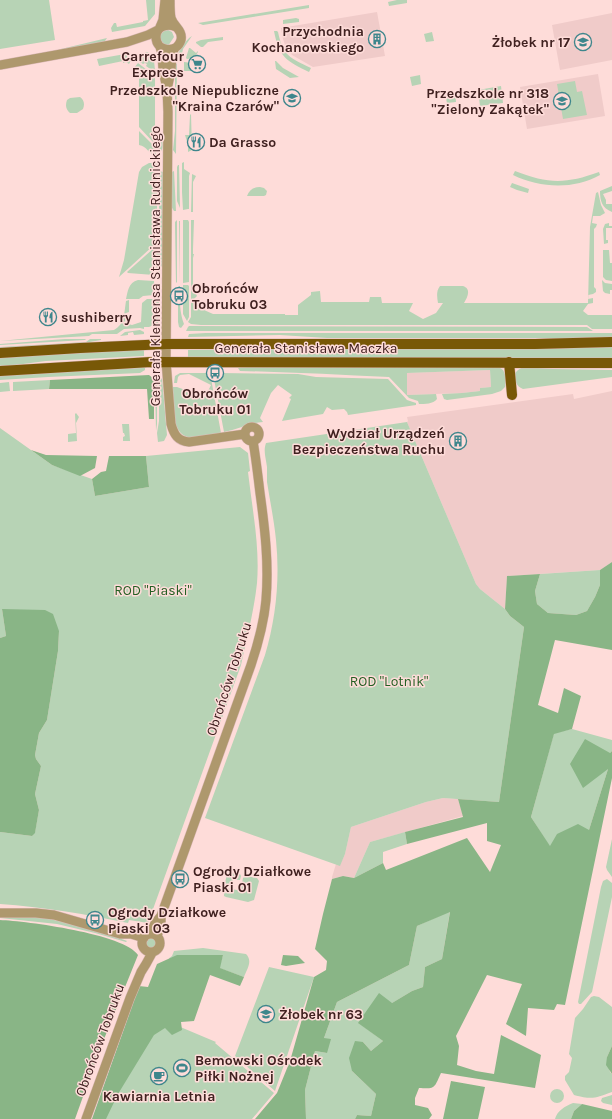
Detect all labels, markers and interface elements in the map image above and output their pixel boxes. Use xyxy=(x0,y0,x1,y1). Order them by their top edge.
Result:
place label: Przychodnia Kochanowskiego xyxy=(252,23,364,56)
building icon: Przychodnia Kochanowskiego xyxy=(367,29,387,49)
school or university icon: Żłobek nr 17 xyxy=(573,32,593,52)
place label: Żłobek nr 17 xyxy=(491,34,570,51)
place label: Carrefour Express xyxy=(121,48,185,81)
supermarket icon: Carrefour Express xyxy=(187,54,207,74)
place label: Przedszkole Niepubliczne "Kraina Czarów" xyxy=(109,82,279,115)
place label: Przedszkole nr 318 "Zielony Zakątek" xyxy=(426,85,549,118)
school or university icon: Przedszkole Niepubliczne "Kraina Czarów" xyxy=(282,88,302,108)
school or university icon: Przedszkole nr 318 "Zielony Zakątek" xyxy=(552,91,572,111)
street label: Generała Klemensa Stanisława Rudnickiego xyxy=(147,126,164,406)
restaurant icon: Da Grasso xyxy=(186,132,206,152)
place label: Da Grasso xyxy=(209,134,276,151)
place label: Obrońców Tobruku 03 xyxy=(192,280,267,313)
bus stop icon: Obrońców Tobruku 03 xyxy=(169,286,189,306)
restaurant icon: sushiberry xyxy=(38,307,58,327)
place label: sushiberry xyxy=(61,309,132,326)
street label: Generała Stanisława Maczka xyxy=(215,340,397,357)
bus stop icon: Obrońców Tobruku 01 xyxy=(205,363,225,383)
place label: Obrońców Tobruku 01 xyxy=(179,385,251,418)
place label: Wydział Urządzeń Bezpieczeństwa Ruchu xyxy=(293,425,445,458)
building icon: Wydział Urządzeń Bezpieczeństwa Ruchu xyxy=(448,431,468,451)
park label: ROD "Piaski" xyxy=(114,582,192,599)
street label: Obrońców Tobruku xyxy=(203,620,255,738)
park label: ROD "Lotnik" xyxy=(350,673,428,690)
place label: Ogrody Działkowe Piaski 01 xyxy=(193,863,311,896)
bus stop icon: Ogrody Działkowe Piaski 01 xyxy=(170,869,190,889)
place label: Ogrody Działkowe Piaski 03 xyxy=(108,904,226,937)
bus stop icon: Ogrody Działkowe Piaski 03 xyxy=(85,910,105,930)
street label: Obrońców Tobruku xyxy=(72,981,128,1099)
school or university icon: Żłobek nr 63 xyxy=(256,1004,276,1024)
place label: Żłobek nr 63 xyxy=(279,1006,363,1023)
place label: Bemowski Ośrodek Piłki Nożnej xyxy=(195,1052,322,1085)
sports icon: Bemowski Ośrodek Piłki Nożnej xyxy=(172,1058,192,1078)
cafe icon: Kawiarnia Letnia xyxy=(149,1066,169,1086)
place label: Kawiarnia Letnia xyxy=(103,1088,215,1105)

